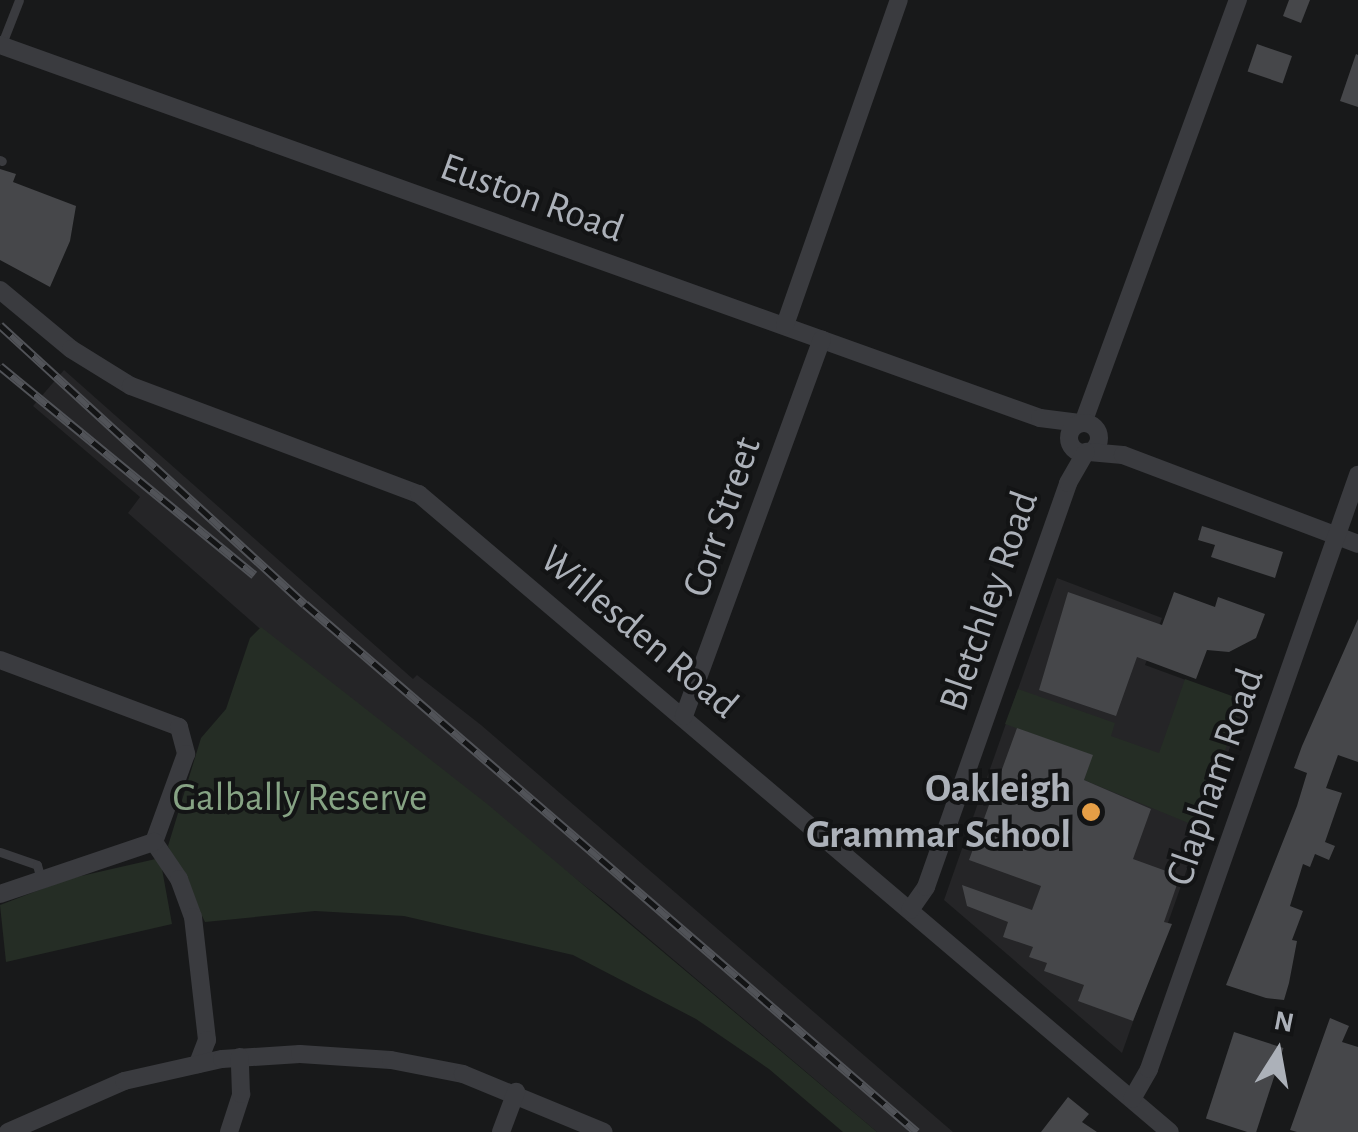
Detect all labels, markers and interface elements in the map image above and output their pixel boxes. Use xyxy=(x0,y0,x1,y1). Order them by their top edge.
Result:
street label: Euston Road xyxy=(434,143,630,253)
street label: Corr Street xyxy=(672,431,772,603)
street label: Bletchley Road xyxy=(929,485,1049,717)
street label: Willesden Road xyxy=(530,535,748,729)
street label: Clapham Road xyxy=(1155,662,1275,892)
place label: Oakleigh Grammar School xyxy=(806,765,1071,859)
park label: Galbally Reserve xyxy=(172,774,428,822)
marker: Oakleigh Grammar School xyxy=(1080,801,1102,823)
north arrow xyxy=(1228,1002,1328,1102)
text: N xyxy=(1271,1007,1296,1038)

